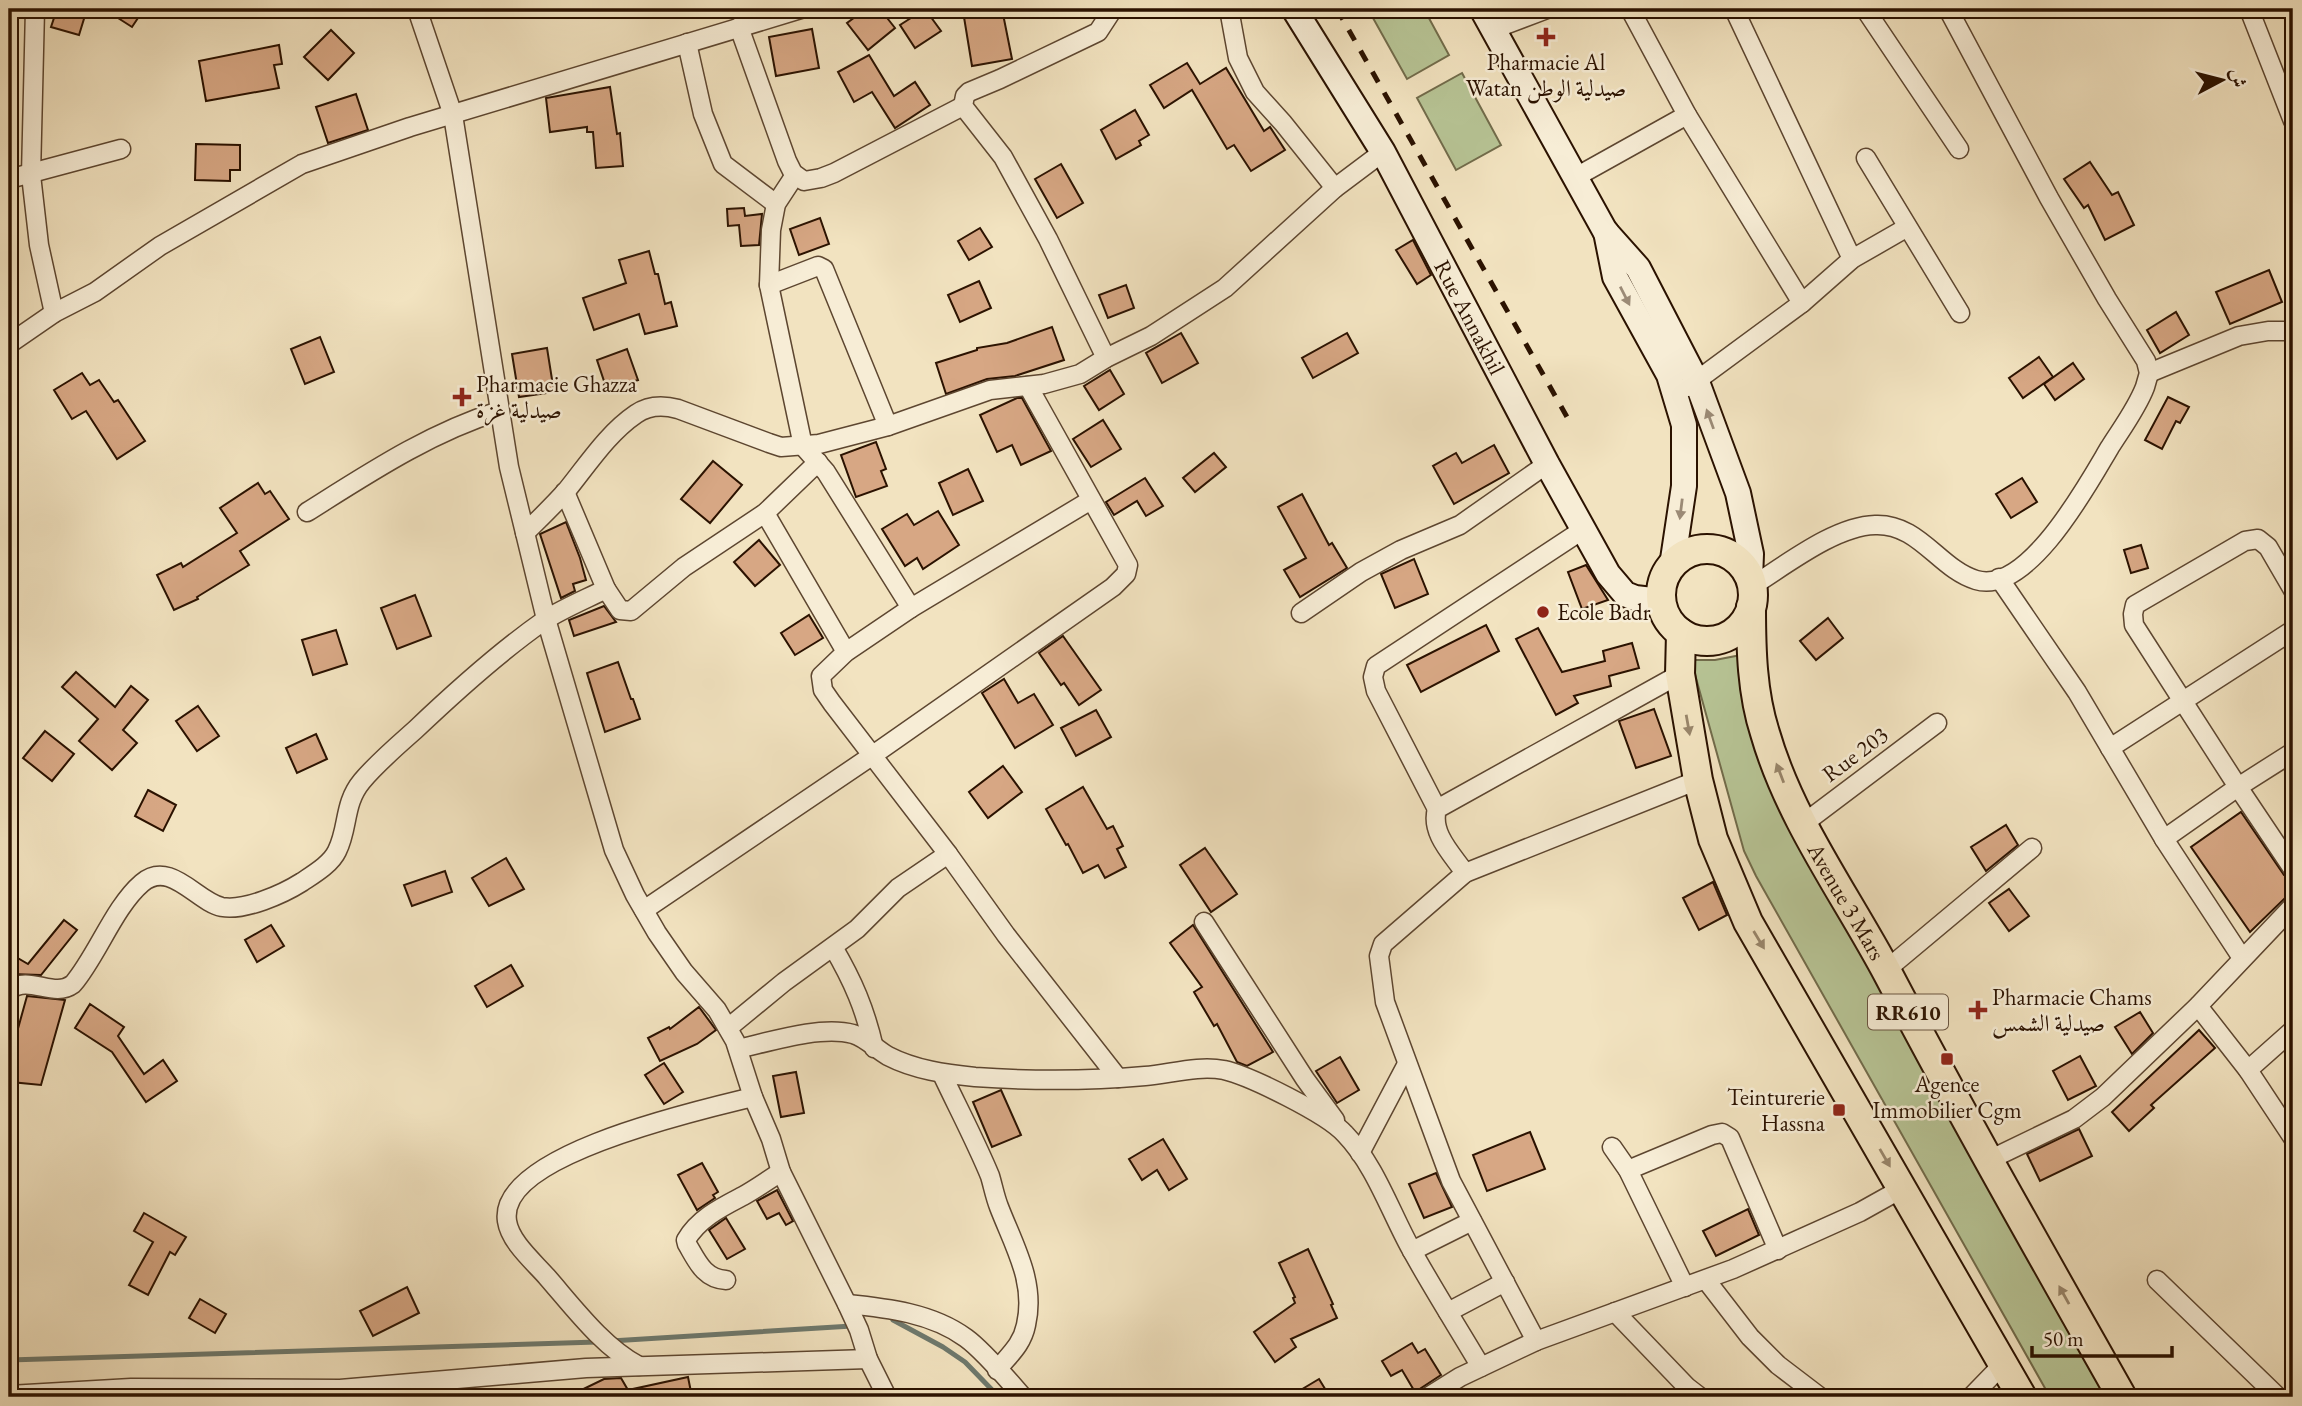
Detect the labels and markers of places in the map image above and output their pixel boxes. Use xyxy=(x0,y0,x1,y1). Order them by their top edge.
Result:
marker: Pharmacie Al Watan صيدلية الوطن xyxy=(1538,29,1554,45)
place label: Pharmacie Al Watan صيدلية الوطن xyxy=(1466,47,1626,104)
place label: Pharmacie Ghazza صيدلية غزة xyxy=(476,369,638,426)
marker: Pharmacie Ghazza صيدلية غزة xyxy=(454,389,470,405)
place label: Ecole Badr xyxy=(1557,597,1651,627)
marker: Ecole Badr xyxy=(1535,604,1551,620)
place label: Pharmacie Chams صيدلية الشمس xyxy=(1992,982,2152,1039)
marker: Pharmacie Chams صيدلية الشمس xyxy=(1970,1002,1986,1018)
marker: Agence Immobilier Cgm xyxy=(1939,1051,1955,1067)
place label: Agence Immobilier Cgm xyxy=(1872,1069,2022,1125)
place label: Teinturerie Hassna xyxy=(1727,1082,1826,1138)
marker: Teinturerie Hassna xyxy=(1831,1102,1847,1118)

